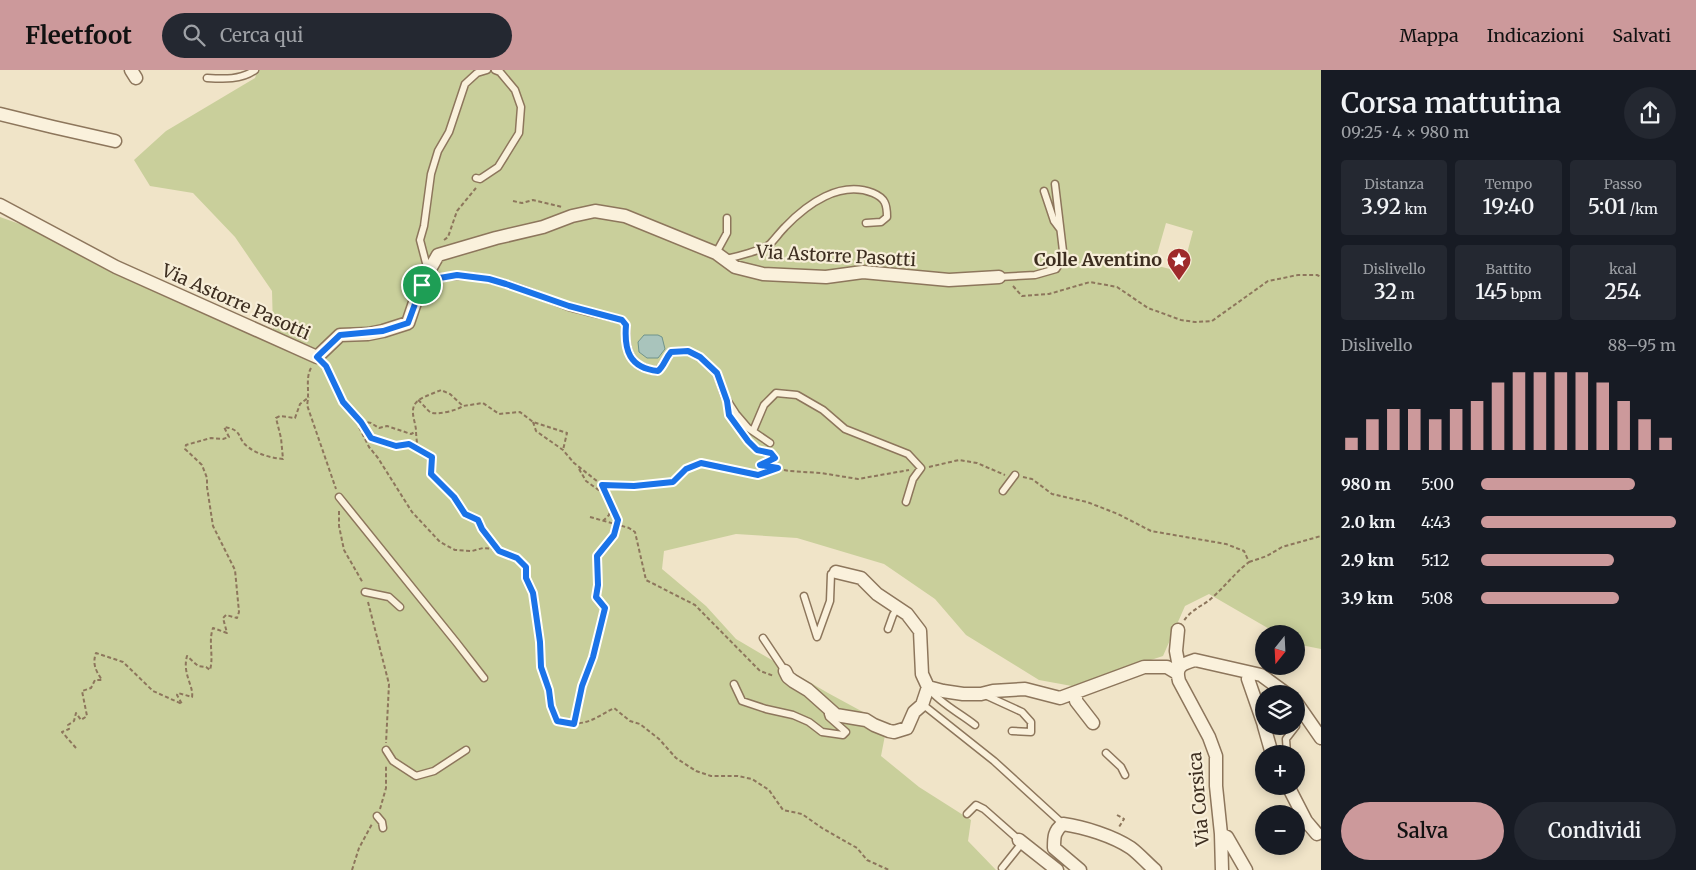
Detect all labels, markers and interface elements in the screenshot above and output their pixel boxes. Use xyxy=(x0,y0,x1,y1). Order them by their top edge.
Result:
search box xyxy=(162,13,512,58)
text: Fleetfoot xyxy=(25,20,132,51)
icon: search xyxy=(180,21,208,49)
text: Cerca qui xyxy=(220,23,303,47)
text: Mappa xyxy=(1399,24,1459,47)
text: Indicazioni xyxy=(1487,24,1584,47)
text: Salvati xyxy=(1612,24,1671,47)
text: Corsa mattutina xyxy=(1341,85,1561,121)
button: share xyxy=(1624,87,1676,139)
text: 09:25 · 4 × 980 m xyxy=(1341,122,1469,142)
text: Distanza xyxy=(1364,175,1424,193)
text: Tempo xyxy=(1485,175,1532,193)
text: Passo xyxy=(1604,175,1642,193)
text: 3.92 xyxy=(1361,193,1401,220)
text: 19:40 xyxy=(1483,193,1534,220)
text: 5:01 xyxy=(1588,193,1626,220)
text: km xyxy=(1401,200,1427,218)
text: /km xyxy=(1626,200,1658,218)
street label: Via Astorre Pasotti xyxy=(754,240,917,271)
place icon: Colle Aventino xyxy=(1166,247,1192,281)
place label: Colle Aventino xyxy=(1034,248,1162,271)
street label: Via Astorre Pasotti xyxy=(157,258,314,345)
text: Dislivello xyxy=(1363,260,1425,278)
text: Battito xyxy=(1486,260,1531,278)
text: kcal xyxy=(1609,260,1637,278)
pin xyxy=(401,264,443,306)
icon: arrive xyxy=(408,271,436,299)
text: 32 xyxy=(1374,278,1397,305)
text: 145 xyxy=(1475,278,1507,305)
text: 254 xyxy=(1604,278,1641,305)
text: m xyxy=(1397,285,1415,303)
text: bpm xyxy=(1507,285,1542,303)
text: Dislivello xyxy=(1341,335,1412,355)
text: 88–95 m xyxy=(1608,335,1676,355)
text: 980 m xyxy=(1341,474,1391,494)
text: 5:00 xyxy=(1421,474,1454,494)
text: 2.0 km xyxy=(1341,512,1395,532)
text: 4:43 xyxy=(1421,512,1451,532)
text: 2.9 km xyxy=(1341,550,1394,570)
text: 5:12 xyxy=(1421,550,1449,570)
text: 3.9 km xyxy=(1341,588,1393,608)
text: 5:08 xyxy=(1421,588,1453,608)
north arrow xyxy=(1255,625,1305,675)
map controls xyxy=(1255,625,1305,855)
button: layers xyxy=(1255,685,1305,735)
button: + xyxy=(1255,745,1305,795)
street label: Via Corsica xyxy=(1183,751,1214,848)
button: Salva xyxy=(1341,802,1504,860)
button: Condividi xyxy=(1514,802,1676,860)
button: − xyxy=(1255,805,1305,855)

